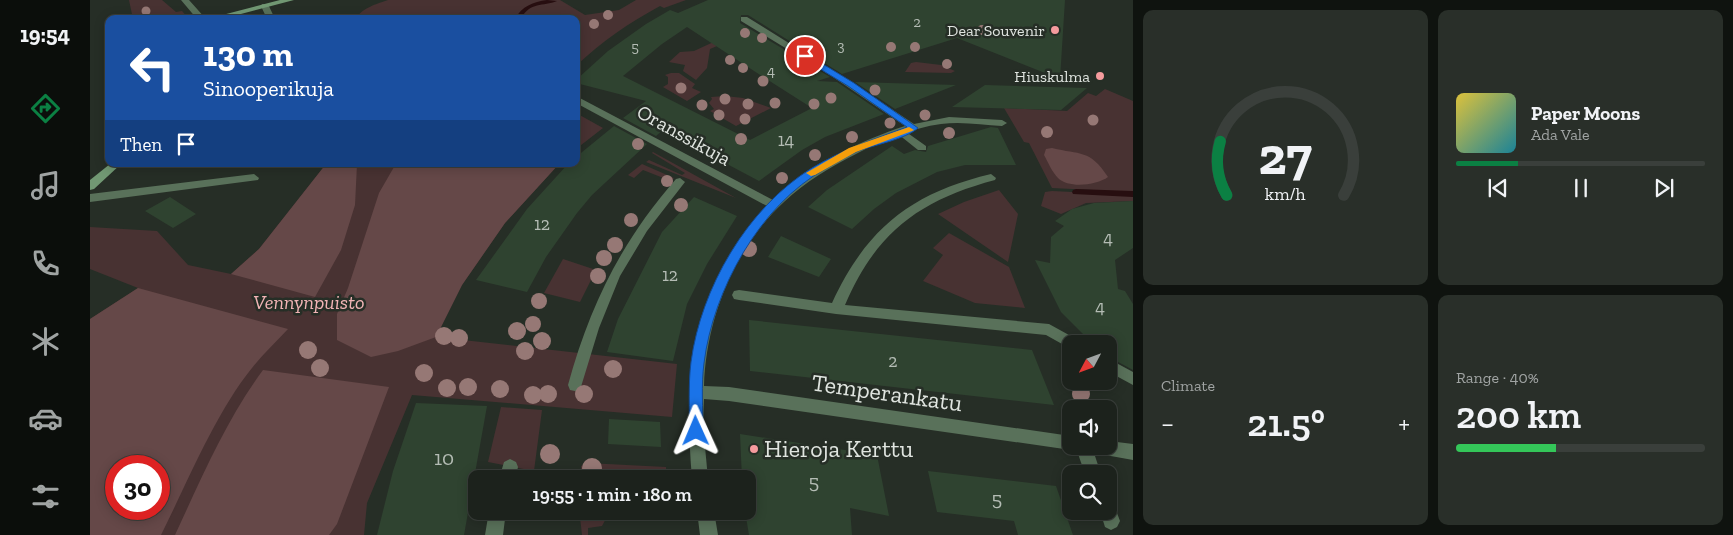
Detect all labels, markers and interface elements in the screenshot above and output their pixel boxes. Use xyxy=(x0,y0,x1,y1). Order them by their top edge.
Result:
house number: 2 xyxy=(913,13,921,31)
text: 19:54 xyxy=(20,21,70,48)
place label: Dear Souvenir xyxy=(947,21,1045,40)
marker: Dear Souvenir xyxy=(1049,24,1061,36)
text: 130 m xyxy=(203,33,293,75)
icon: left xyxy=(120,35,185,100)
pin xyxy=(784,35,826,77)
house number: 3 xyxy=(837,37,845,55)
house number: 5 xyxy=(631,38,639,56)
icon: arrive xyxy=(791,42,819,70)
house number: 4 xyxy=(767,62,775,80)
place label: Hiuskulma xyxy=(1014,67,1090,86)
marker: Hiuskulma xyxy=(1094,70,1106,82)
text: Sinooperikuja xyxy=(203,75,334,102)
icon: directions xyxy=(28,91,63,126)
street label: Oranssikuja xyxy=(633,99,735,171)
text: Paper Moons xyxy=(1531,102,1640,125)
text: 27 xyxy=(1259,125,1313,187)
text: Ada Vale xyxy=(1531,125,1590,144)
house number: 14 xyxy=(778,129,795,151)
icon: arrive xyxy=(172,130,200,158)
text: Then xyxy=(120,133,162,156)
icon: music xyxy=(28,168,63,203)
icon: previous xyxy=(1484,174,1512,202)
icon: pause xyxy=(1567,174,1595,202)
icon: next xyxy=(1650,174,1678,202)
text: km/h xyxy=(1265,183,1306,205)
house number: 12 xyxy=(534,213,550,235)
house number: 4 xyxy=(1103,227,1113,249)
icon: phone xyxy=(28,246,63,281)
house number: 12 xyxy=(662,264,678,286)
park label: Vennynpuisto xyxy=(253,290,365,314)
house number: 4 xyxy=(1095,296,1105,318)
icon: climate xyxy=(28,324,63,359)
north arrow xyxy=(1062,335,1118,390)
map controls xyxy=(1062,335,1117,520)
house number: 2 xyxy=(888,350,898,372)
street label: Temperankatu xyxy=(810,368,965,417)
text: Range · 40% xyxy=(1456,368,1539,387)
text: Climate xyxy=(1161,376,1215,395)
text: 200 km xyxy=(1456,392,1581,438)
button: sound xyxy=(1062,400,1117,455)
text: 21.5° xyxy=(1247,400,1325,446)
icon: car xyxy=(28,401,63,436)
position arrow xyxy=(669,404,721,456)
text: − xyxy=(1161,407,1174,440)
text: + xyxy=(1398,407,1410,440)
place label: Hieroja Kerttu xyxy=(764,434,914,463)
marker: Hieroja Kerttu xyxy=(748,443,760,455)
house number: 10 xyxy=(434,445,454,470)
speed limit sign: 30 xyxy=(105,455,170,520)
button: search xyxy=(1062,465,1117,520)
house number: 5 xyxy=(809,469,819,494)
icon: filters xyxy=(28,479,63,514)
text: 19:55 · 1 min · 180 m xyxy=(532,483,692,506)
house number: 5 xyxy=(992,486,1002,511)

